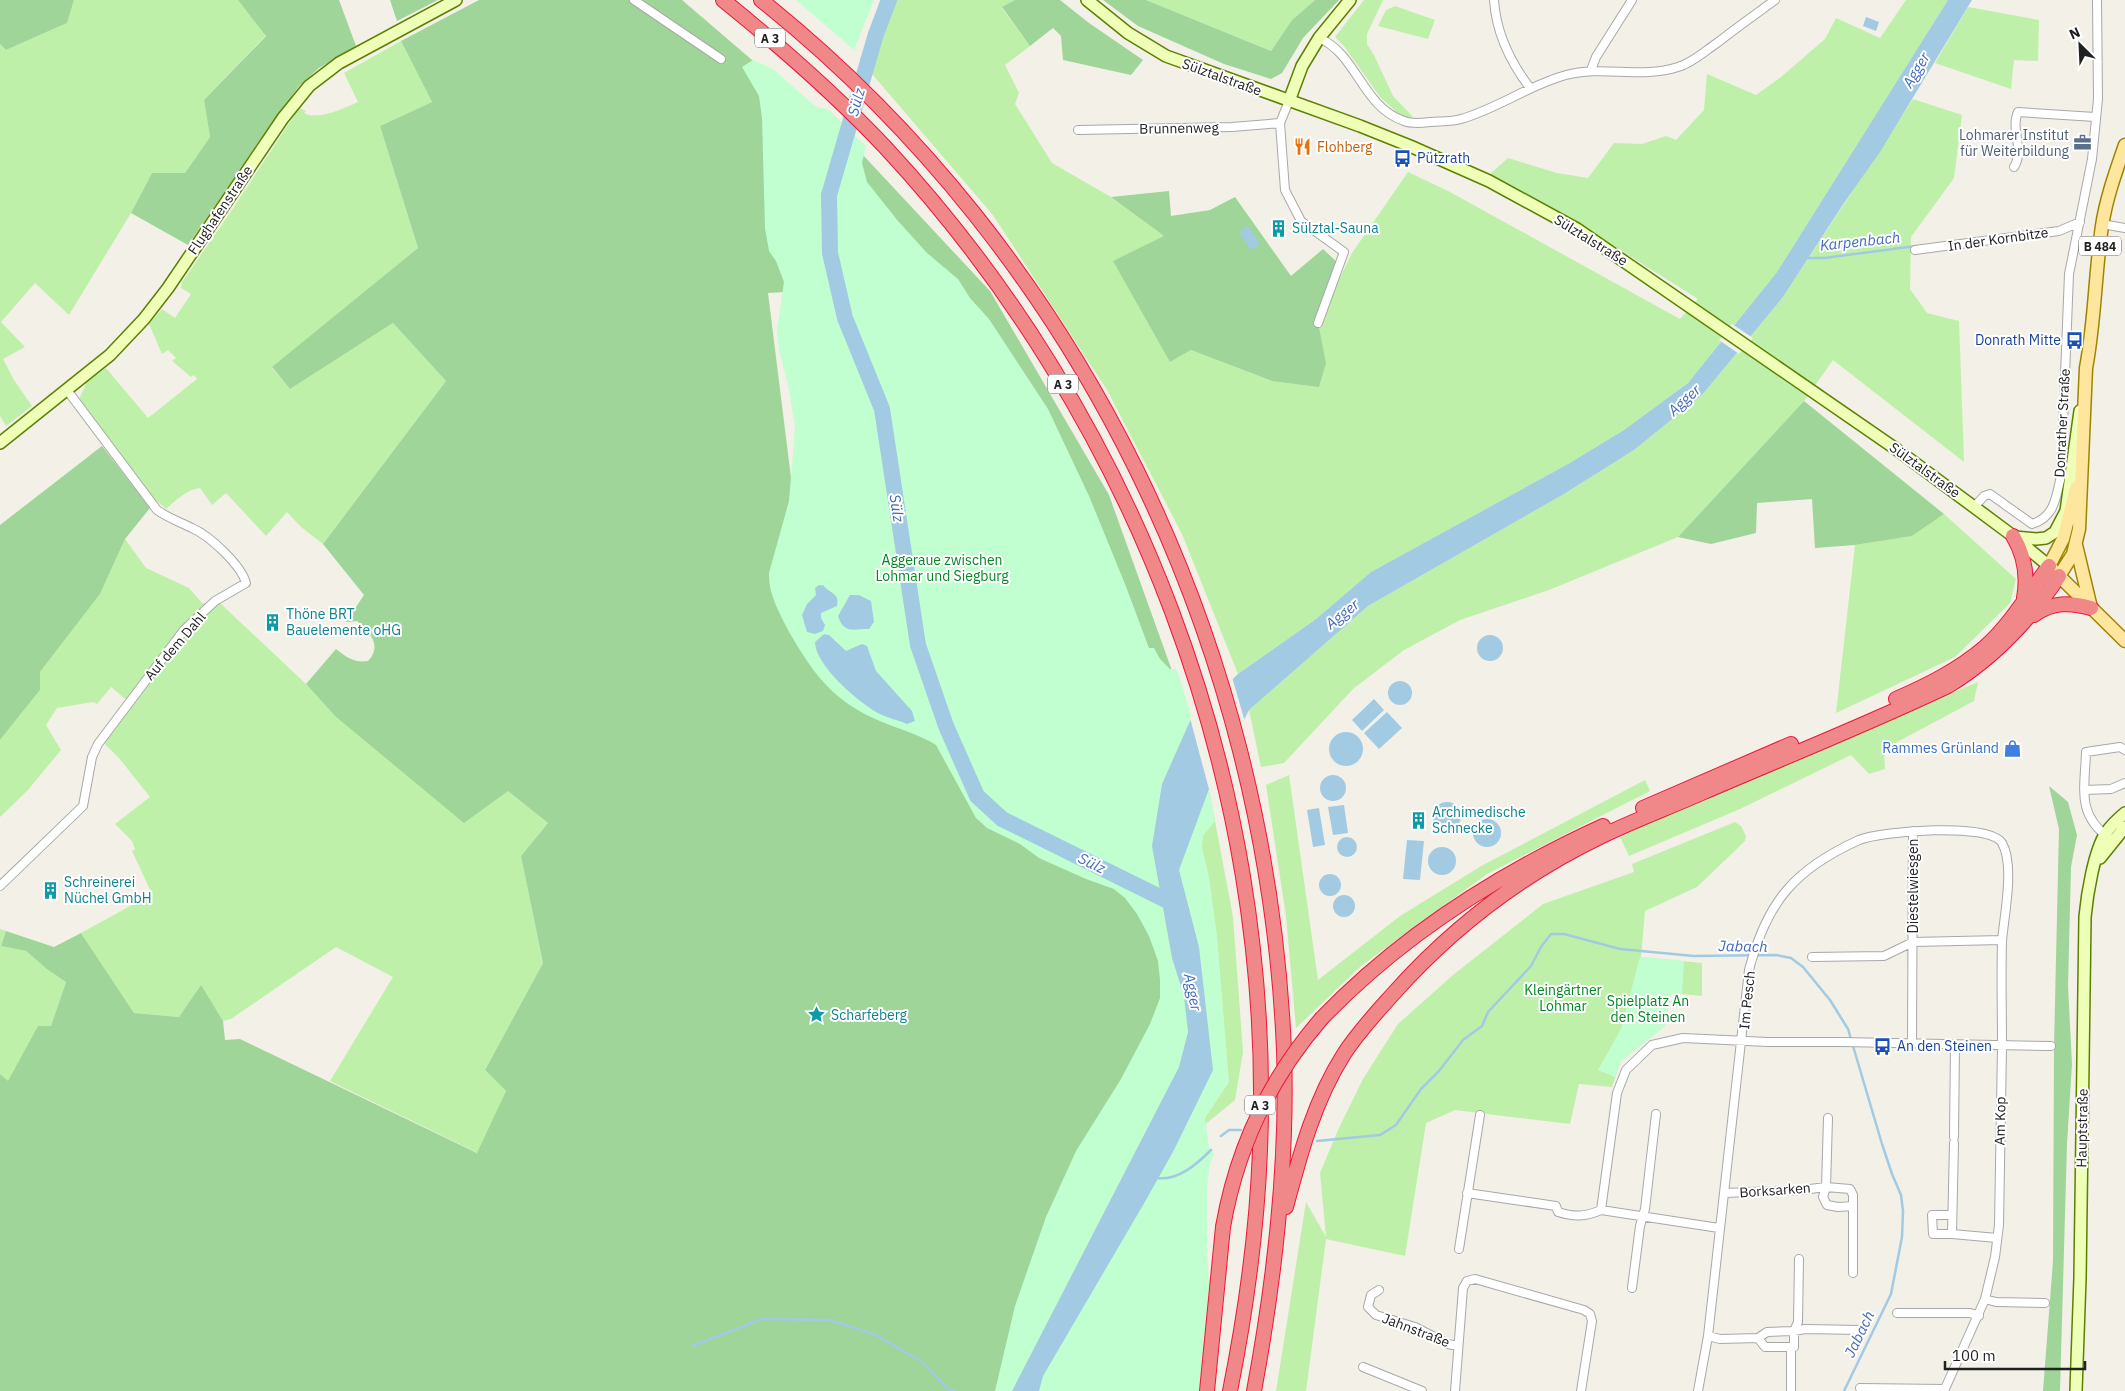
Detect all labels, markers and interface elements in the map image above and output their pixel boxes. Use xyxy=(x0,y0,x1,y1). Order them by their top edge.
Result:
north arrow xyxy=(2055,20,2105,70)
text: N xyxy=(2066,23,2083,43)
road number: A 3 xyxy=(755,28,785,48)
water label: Agger xyxy=(1898,49,1934,92)
street label: Sülztalstraße xyxy=(1180,54,1265,100)
water label: Sülz xyxy=(843,86,869,118)
street label: Brunnenweg xyxy=(1139,118,1219,138)
place label: Lohmarer Institut für Weiterbildung xyxy=(1959,126,2070,160)
office icon: Lohmarer Institut für Weiterbildung xyxy=(2073,133,2093,153)
restaurant icon: Flohberg xyxy=(1293,137,1313,157)
place label: Flohberg xyxy=(1317,138,1373,156)
bus stop icon: Pützrath xyxy=(1393,148,1413,168)
place label: Pützrath xyxy=(1417,149,1470,167)
street label: Flughafenstraße xyxy=(184,162,257,258)
street label: Sülztalstraße xyxy=(1551,210,1631,270)
building icon: Sülztal-Sauna xyxy=(1268,218,1288,238)
place label: Sülztal-Sauna xyxy=(1292,219,1379,237)
street label: In der Kornbitze xyxy=(1947,223,2050,255)
water label: Karpenbach xyxy=(1819,227,1901,255)
road number: B 484 xyxy=(2079,237,2121,256)
bus stop icon: Donrath Mitte xyxy=(2065,330,2085,350)
place label: Donrath Mitte xyxy=(1975,331,2061,349)
street label: Donrather Straße xyxy=(2050,368,2074,478)
road number: A 3 xyxy=(1048,374,1078,394)
water label: Agger xyxy=(1663,380,1705,420)
street label: Sülztalstraße xyxy=(1886,438,1964,502)
water label: Sülz xyxy=(885,493,909,523)
park label: Aggeraue zwischen Lohmar und Siegburg xyxy=(875,551,1009,585)
water label: Agger xyxy=(1321,594,1363,634)
place label: Thöne BRT Bauelemente oHG xyxy=(286,605,401,639)
street label: Auf dem Dahl xyxy=(140,608,210,684)
building icon: Thöne BRT Bauelemente oHG xyxy=(262,612,282,632)
shop icon: Rammes Grünland xyxy=(2003,738,2023,758)
place label: Rammes Grünland xyxy=(1882,739,1999,757)
place label: Archimedische Schnecke xyxy=(1432,803,1526,837)
building icon: Archimedische Schnecke xyxy=(1408,810,1428,830)
street label: Diestelwiesgen xyxy=(1904,838,1922,934)
water label: Sülz xyxy=(1075,848,1109,878)
place label: Schreinerei Nüchel GmbH xyxy=(64,873,152,907)
building icon: Schreinerei Nüchel GmbH xyxy=(40,880,60,900)
water label: Jabach xyxy=(1718,936,1768,956)
street label: Im Pesch xyxy=(1735,970,1759,1030)
water label: Agger xyxy=(1180,971,1206,1013)
park label: Kleingärtner Lohmar xyxy=(1524,981,1602,1015)
park label: Spielplatz An den Steinen xyxy=(1607,992,1689,1026)
place icon: Scharfeberg xyxy=(807,1005,827,1025)
place label: Scharfeberg xyxy=(831,1006,908,1024)
bus stop icon: An den Steinen xyxy=(1873,1036,1893,1056)
place label: An den Steinen xyxy=(1897,1037,1992,1055)
street label: Hauptstraße xyxy=(2072,1088,2092,1168)
road number: A 3 xyxy=(1245,1096,1275,1114)
street label: Am Kop xyxy=(1991,1096,2009,1146)
street label: Borksarken xyxy=(1739,1179,1811,1201)
water label: Jabach xyxy=(1840,1308,1878,1360)
street label: Jahnstraße xyxy=(1379,1309,1453,1351)
scale bar xyxy=(1945,1338,2085,1370)
text: 100 m xyxy=(1952,1346,1996,1365)

